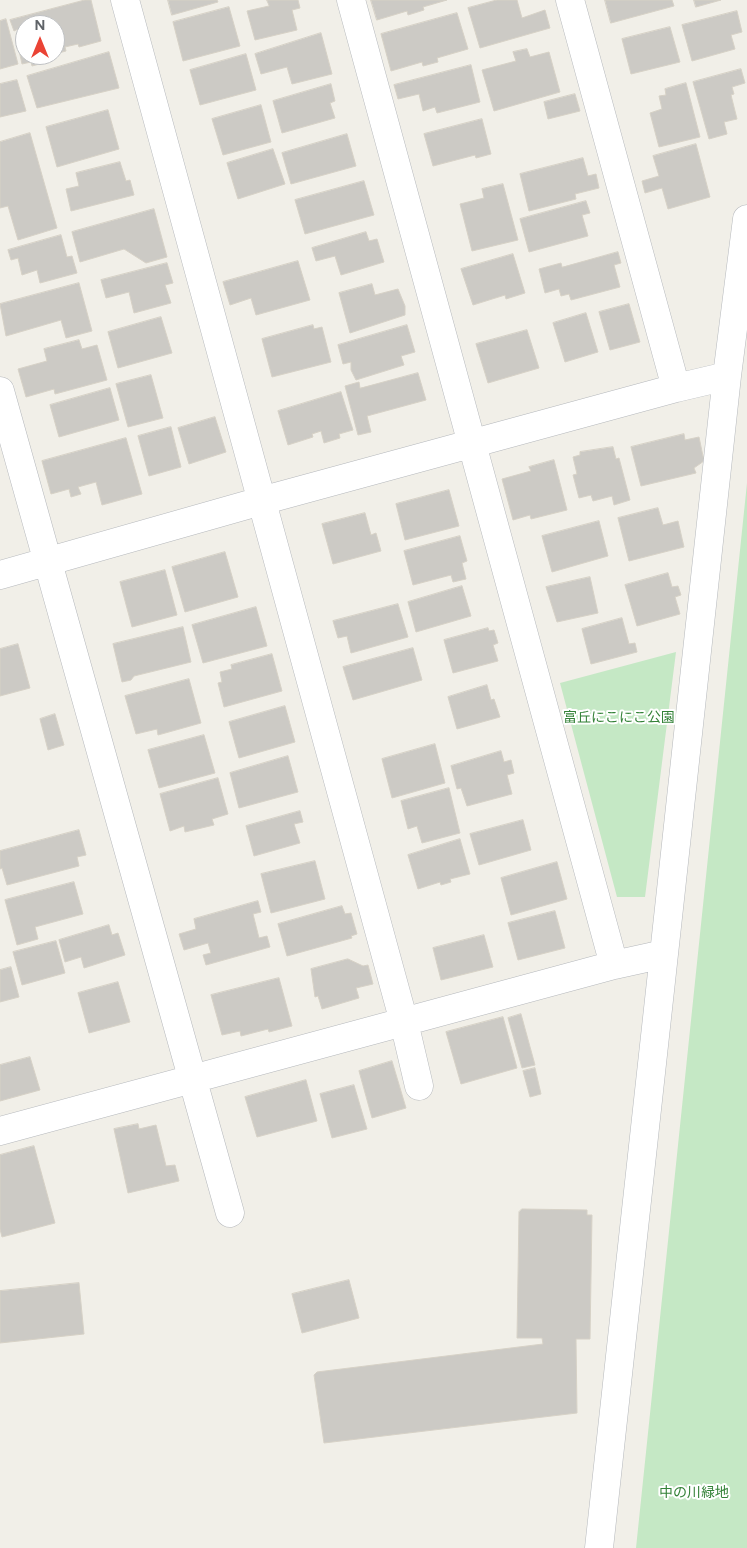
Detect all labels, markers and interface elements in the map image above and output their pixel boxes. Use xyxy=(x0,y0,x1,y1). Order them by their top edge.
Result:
north arrow xyxy=(15,15,65,65)
text: N xyxy=(35,17,45,34)
park label: 富丘にこにこ公園 xyxy=(563,710,675,726)
park label: 中の川緑地 xyxy=(659,1485,729,1501)

